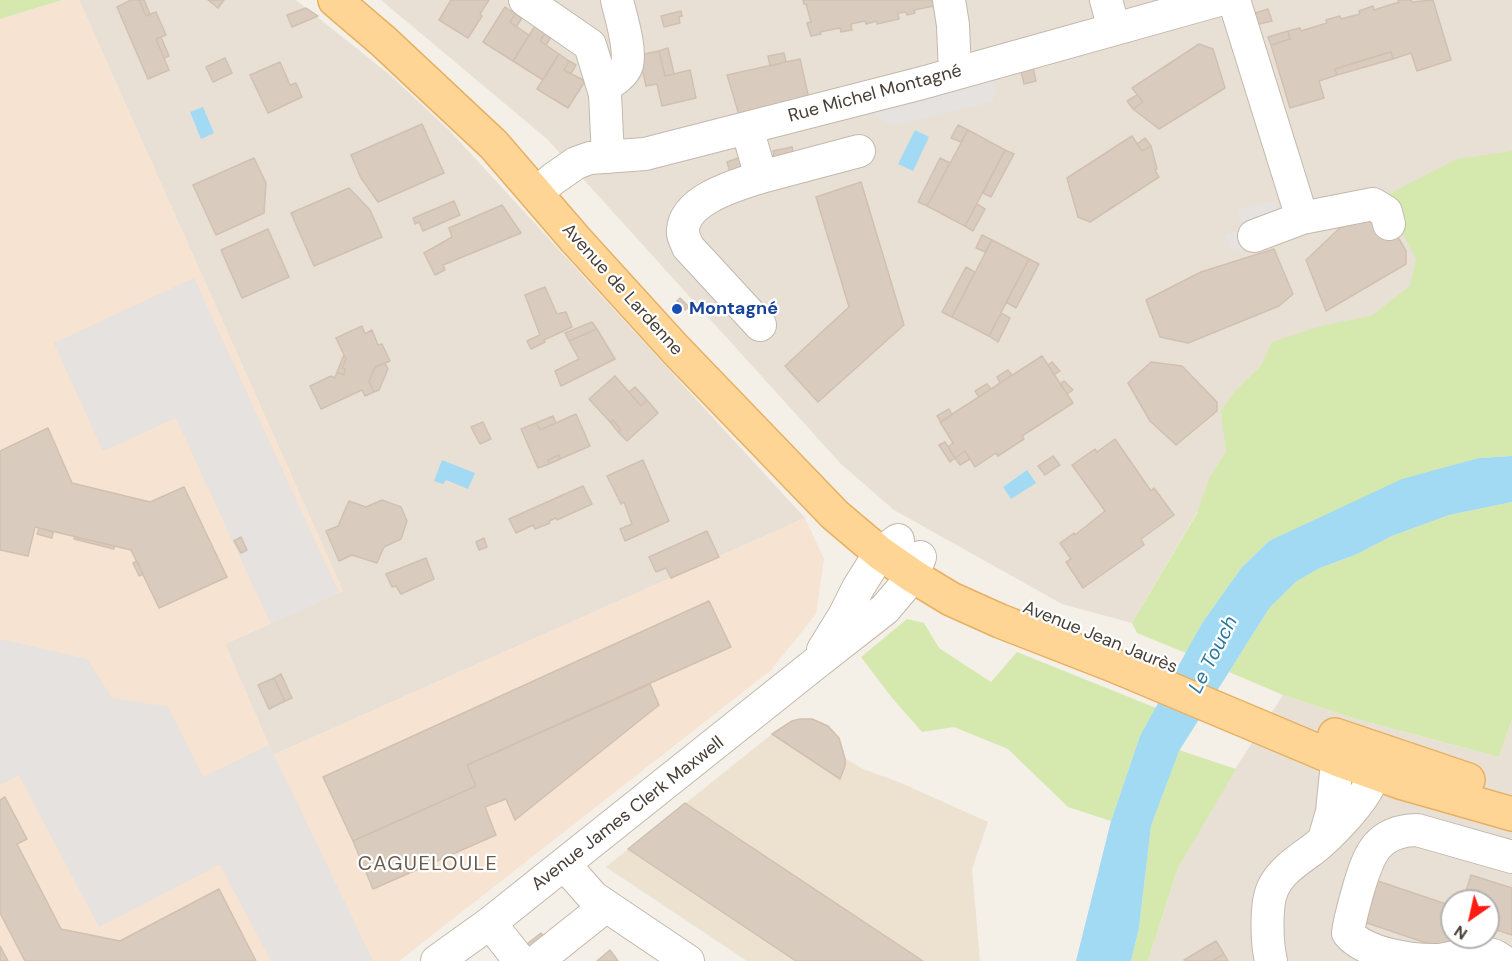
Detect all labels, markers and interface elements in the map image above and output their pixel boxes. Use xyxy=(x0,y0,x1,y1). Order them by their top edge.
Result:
street label: Rue Michel Montagné xyxy=(786,60,964,128)
street label: Avenue de Lardenne xyxy=(557,220,687,360)
place label: Montagné xyxy=(689,298,778,320)
marker: Montagné xyxy=(670,302,684,316)
street label: Avenue Jean Jaurès xyxy=(1020,597,1180,679)
water label: Le Touch xyxy=(1184,612,1244,698)
street label: Avenue James Clerk Maxwell xyxy=(528,732,728,896)
district label: CAGUELOULE xyxy=(358,853,498,877)
north arrow xyxy=(1440,889,1500,949)
text: N xyxy=(1450,921,1471,945)

